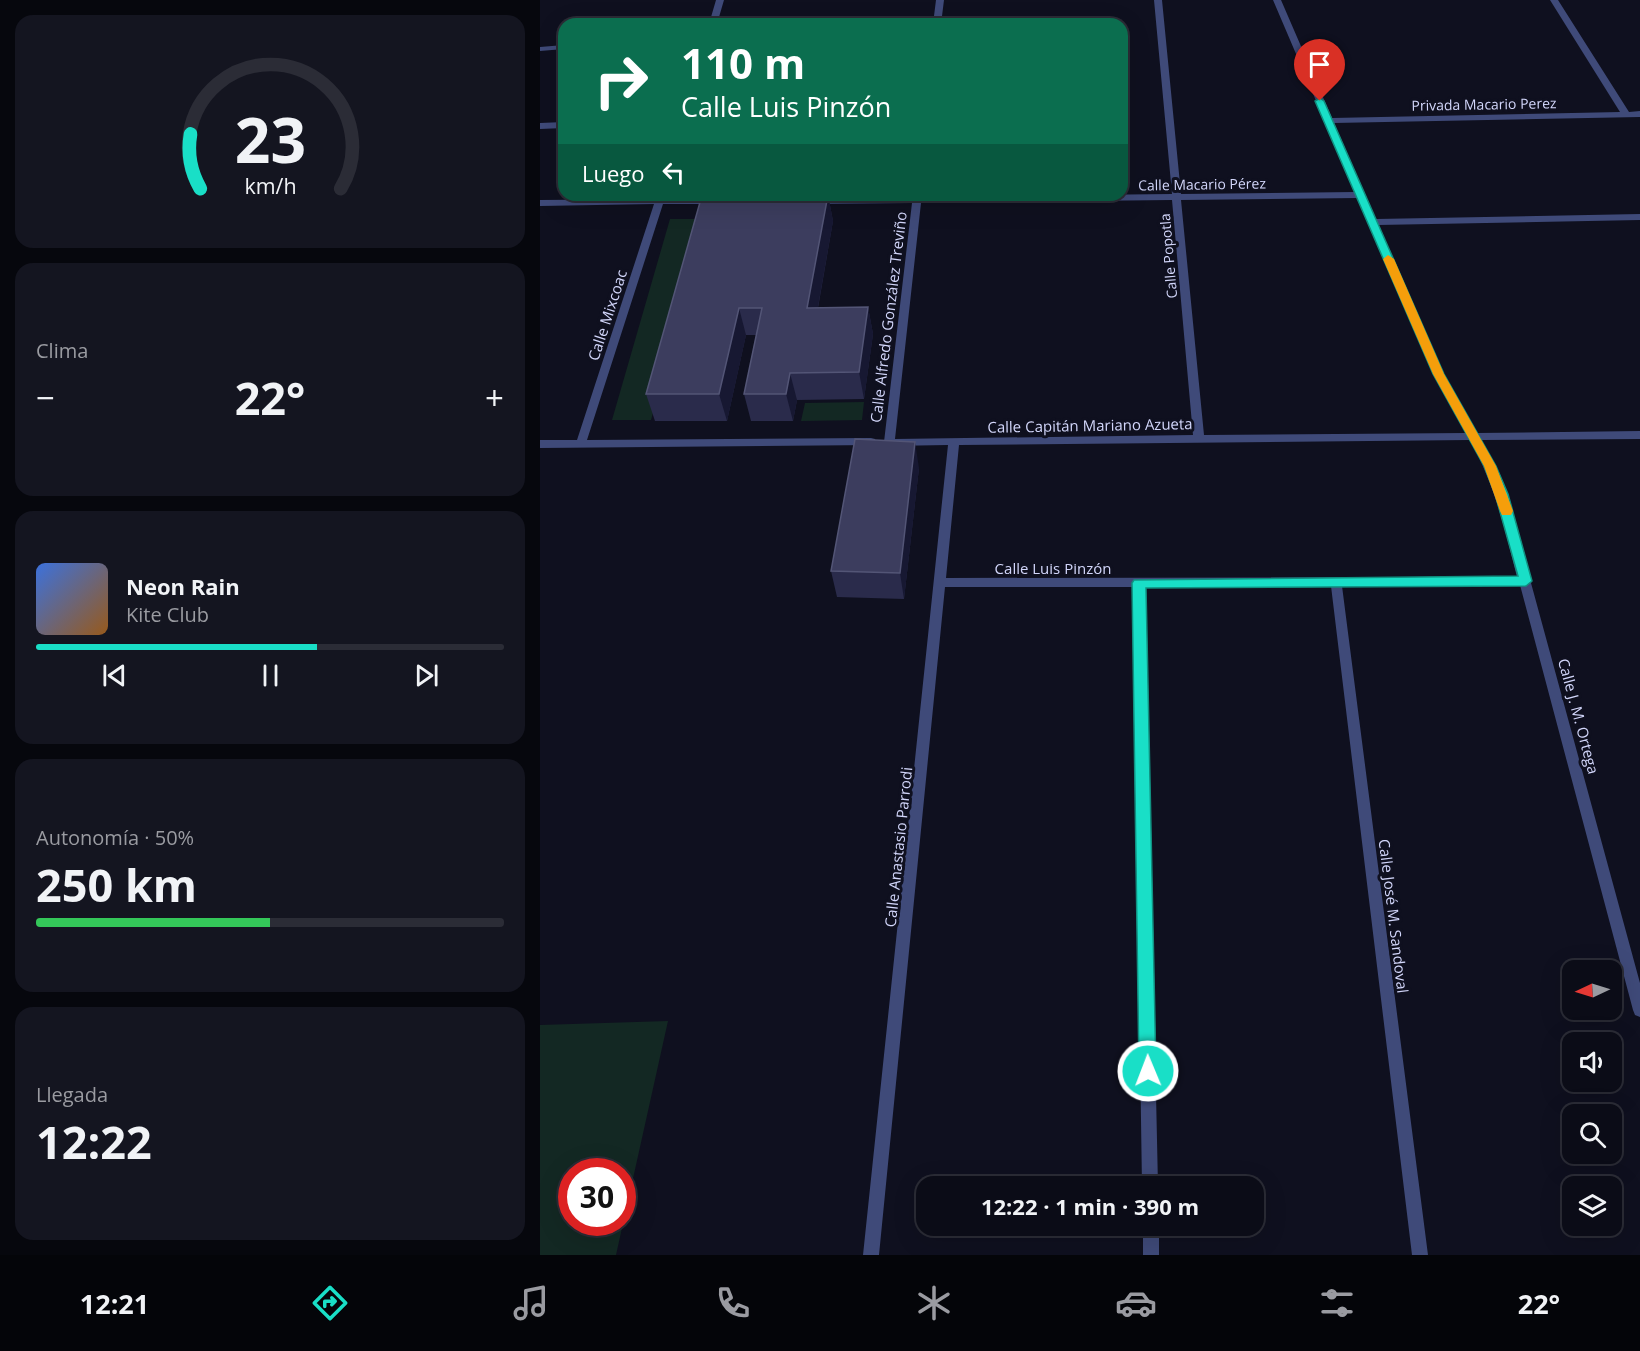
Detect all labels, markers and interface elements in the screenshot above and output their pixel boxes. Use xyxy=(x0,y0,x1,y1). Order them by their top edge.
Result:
text: 110 m xyxy=(681,34,805,91)
pin xyxy=(1294,39,1345,101)
icon: right xyxy=(582,42,660,120)
icon: arrive xyxy=(1303,48,1336,81)
text: Calle Luis Pinzón xyxy=(681,88,891,125)
street label: Privada Macario Perez xyxy=(1411,93,1557,115)
text: 23 xyxy=(234,96,306,181)
icon: left xyxy=(657,156,690,189)
text: Luego xyxy=(582,158,645,188)
text: km/h xyxy=(244,171,296,200)
street label: Calle Macario Pérez xyxy=(1138,173,1266,195)
street label: Calle Alfredo González Treviño xyxy=(865,210,911,424)
street label: Calle Popotla xyxy=(1155,213,1181,299)
street label: Calle Mixcoac xyxy=(583,267,631,363)
text: Clima xyxy=(36,337,88,364)
text: 22° xyxy=(235,367,305,428)
text: − xyxy=(36,375,55,420)
text: + xyxy=(485,375,504,420)
street label: Calle Capitán Mariano Azueta xyxy=(987,413,1193,437)
street label: Calle Luis Pinzón xyxy=(995,558,1111,578)
text: Neon Rain xyxy=(126,571,240,601)
text: Kite Club xyxy=(126,601,209,628)
street label: Calle J. M. Ortega xyxy=(1554,656,1604,776)
icon: previous xyxy=(98,659,131,692)
icon: pause xyxy=(254,659,287,692)
icon: next xyxy=(410,659,443,692)
street label: Calle Anastasio Parrodi xyxy=(880,766,916,928)
text: Autonomía · 50% xyxy=(36,824,194,851)
street label: Calle José M. Sandoval xyxy=(1375,838,1413,994)
text: 250 km xyxy=(36,854,197,915)
north arrow xyxy=(1562,960,1622,1020)
map controls xyxy=(1562,960,1622,1236)
button: sound xyxy=(1562,1032,1622,1092)
position arrow xyxy=(1116,1039,1180,1103)
text: Llegada xyxy=(36,1081,108,1108)
button: search xyxy=(1562,1104,1622,1164)
text: 12:22 xyxy=(36,1111,152,1172)
speed limit sign: 30 xyxy=(558,1158,636,1236)
button: layers xyxy=(1562,1176,1622,1236)
text: 12:22 · 1 min · 390 m xyxy=(981,1191,1199,1221)
icon: directions xyxy=(309,1282,351,1324)
icon: music xyxy=(510,1282,552,1324)
icon: phone xyxy=(712,1282,754,1324)
icon: climate xyxy=(913,1282,955,1324)
icon: car xyxy=(1115,1282,1157,1324)
icon: filters xyxy=(1316,1282,1358,1324)
text: 12:21 xyxy=(80,1285,149,1322)
text: 22° xyxy=(1518,1285,1560,1322)

